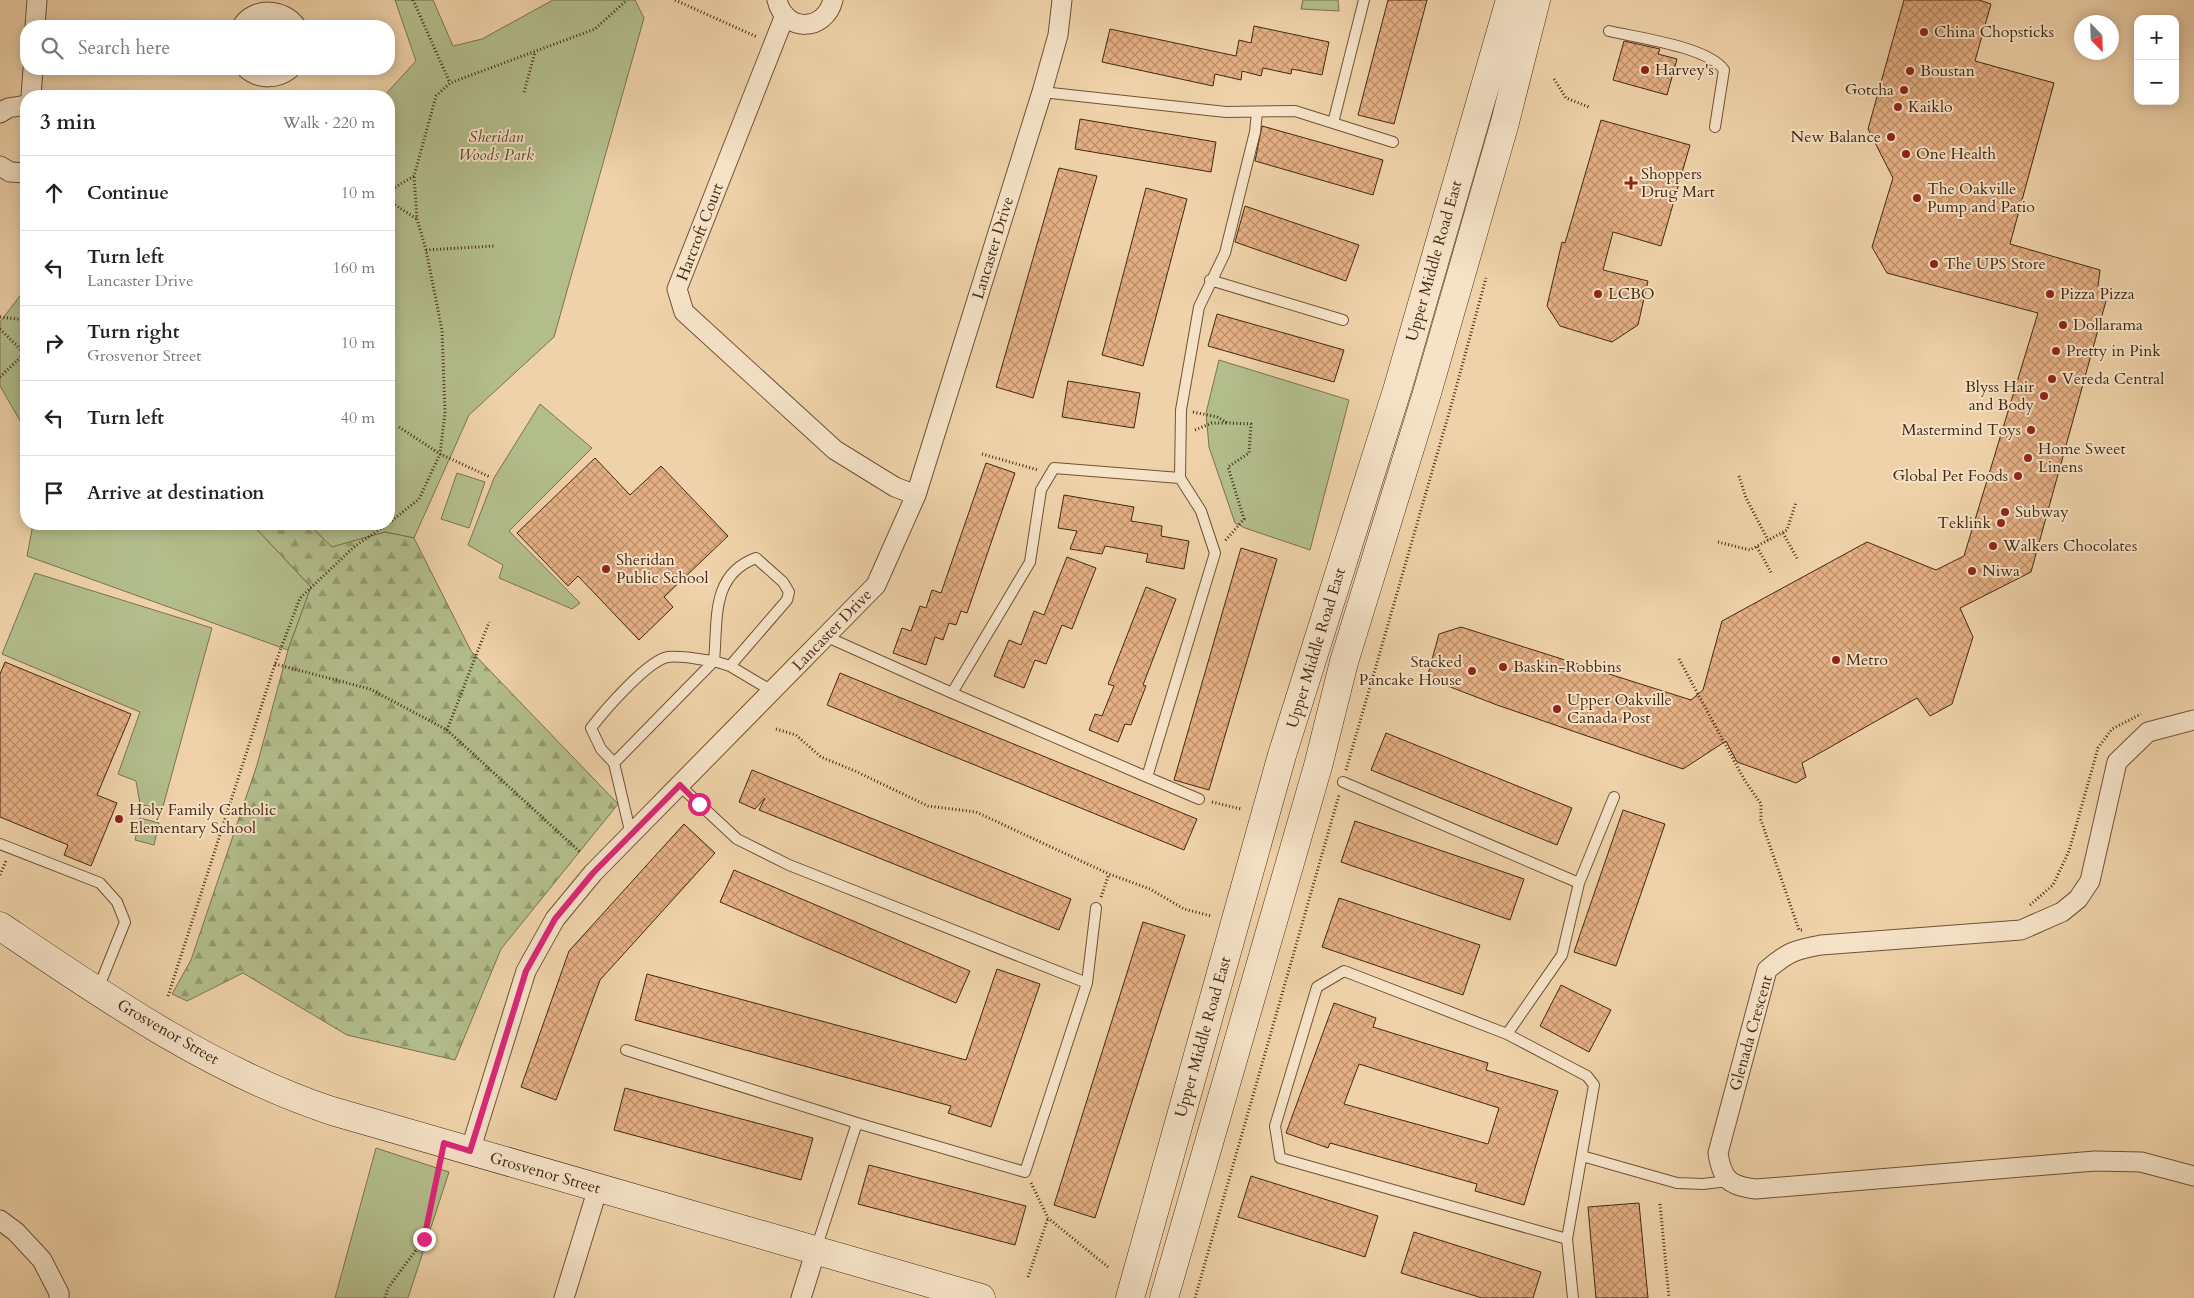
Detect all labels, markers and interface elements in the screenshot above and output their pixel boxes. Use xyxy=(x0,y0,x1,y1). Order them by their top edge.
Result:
north arrow xyxy=(2074,15,2119,60)
map controls xyxy=(2134,15,2179,105)
button: + xyxy=(2134,15,2179,60)
search box xyxy=(20,20,395,75)
place label: China Chopsticks xyxy=(1934,21,2054,43)
marker: China Chopsticks xyxy=(1918,26,1930,38)
icon: search xyxy=(38,34,66,62)
text: Search here xyxy=(78,35,170,61)
place label: Harvey's xyxy=(1655,59,1714,81)
place label: Boustan xyxy=(1920,60,1975,82)
button: − xyxy=(2134,60,2179,105)
marker: Harvey's xyxy=(1639,64,1651,76)
marker: Boustan xyxy=(1904,65,1916,77)
place label: Gotcha xyxy=(1845,79,1894,101)
marker: Gotcha xyxy=(1898,84,1910,96)
place label: Kaiklo xyxy=(1908,96,1953,118)
marker: Kaiklo xyxy=(1892,101,1904,113)
text: 3 min xyxy=(40,108,96,137)
text: Walk · 220 m xyxy=(283,112,375,134)
park label: Sheridan Woods Park xyxy=(458,126,534,166)
place label: New Balance xyxy=(1791,126,1881,148)
marker: New Balance xyxy=(1885,131,1897,143)
place label: One Health xyxy=(1916,143,1996,165)
marker: One Health xyxy=(1900,148,1912,160)
place label: Shoppers Drug Mart xyxy=(1641,163,1715,203)
marker: Shoppers Drug Mart xyxy=(1625,177,1637,189)
street label: Upper Middle Road East xyxy=(1400,178,1468,344)
place label: The Oakville Pump and Patio xyxy=(1927,178,2035,218)
icon: ahead xyxy=(40,179,68,207)
text: Continue xyxy=(87,180,169,206)
street label: Harcroft Court xyxy=(671,180,729,284)
text: 10 m xyxy=(341,182,375,204)
marker: The Oakville Pump and Patio xyxy=(1911,192,1923,204)
street label: Lancaster Drive xyxy=(967,194,1019,302)
text: Turn left xyxy=(87,244,164,270)
place label: The UPS Store xyxy=(1944,253,2046,275)
icon: left xyxy=(40,254,68,282)
text: 160 m xyxy=(333,257,375,279)
marker: The UPS Store xyxy=(1928,258,1940,270)
text: Lancaster Drive xyxy=(87,270,193,292)
place label: LCBO xyxy=(1608,283,1655,305)
place label: Pizza Pizza xyxy=(2060,283,2135,305)
marker: LCBO xyxy=(1592,288,1604,300)
marker: Pizza Pizza xyxy=(2044,288,2056,300)
place label: Dollarama xyxy=(2073,314,2143,336)
text: Turn right xyxy=(87,319,179,345)
marker: Dollarama xyxy=(2057,319,2069,331)
icon: right xyxy=(40,329,68,357)
text: 10 m xyxy=(341,332,375,354)
place label: Pretty in Pink xyxy=(2066,340,2161,362)
text: Grosvenor Street xyxy=(87,345,201,367)
marker: Pretty in Pink xyxy=(2050,345,2062,357)
place label: Vereda Central xyxy=(2062,368,2164,390)
marker: Vereda Central xyxy=(2046,373,2058,385)
place label: Blyss Hair and Body xyxy=(1965,376,2035,416)
marker: Blyss Hair and Body xyxy=(2038,390,2050,402)
icon: left xyxy=(40,404,68,432)
text: Turn left xyxy=(87,405,164,431)
text: 40 m xyxy=(341,407,375,429)
place label: Mastermind Toys xyxy=(1901,419,2021,441)
marker: Mastermind Toys xyxy=(2025,424,2037,436)
place label: Home Sweet Linens xyxy=(2038,438,2126,478)
marker: Home Sweet Linens xyxy=(2022,452,2034,464)
place label: Global Pet Foods xyxy=(1892,465,2008,487)
marker: Global Pet Foods xyxy=(2012,470,2024,482)
icon: arrive xyxy=(40,479,68,507)
text: Arrive at destination xyxy=(87,480,264,506)
place label: Subway xyxy=(2015,501,2069,523)
marker: Subway xyxy=(1999,506,2011,518)
place label: Teklink xyxy=(1937,512,1991,534)
marker: Teklink xyxy=(1995,517,2007,529)
place label: Walkers Chocolates xyxy=(2002,535,2137,557)
marker: Walkers Chocolates xyxy=(1987,540,1999,552)
place label: Sheridan Public School xyxy=(616,549,708,589)
place label: Niwa xyxy=(1982,560,2020,582)
marker: Sheridan Public School xyxy=(600,563,612,575)
street label: Upper Middle Road East xyxy=(1281,565,1351,731)
marker: Niwa xyxy=(1966,565,1978,577)
street label: Lancaster Drive xyxy=(787,584,877,676)
place label: Metro xyxy=(1846,649,1888,671)
place label: Stacked Pancake House xyxy=(1359,651,1462,691)
marker: Metro xyxy=(1830,654,1842,666)
place label: Baskin-Robbins xyxy=(1513,656,1621,678)
marker: Baskin-Robbins xyxy=(1497,661,1509,673)
marker: Stacked Pancake House xyxy=(1466,665,1478,677)
place label: Upper Oakville Canada Post xyxy=(1567,689,1672,729)
marker: Upper Oakville Canada Post xyxy=(1551,703,1563,715)
route start xyxy=(688,793,711,816)
place label: Holy Family Catholic Elementary School xyxy=(129,799,276,839)
marker: Holy Family Catholic Elementary School xyxy=(113,813,125,825)
street label: Upper Middle Road East xyxy=(1169,954,1237,1120)
street label: Glenada Crescent xyxy=(1724,973,1778,1093)
street label: Grosvenor Street xyxy=(113,994,223,1070)
street label: Grosvenor Street xyxy=(487,1147,603,1199)
route end xyxy=(413,1228,436,1251)

